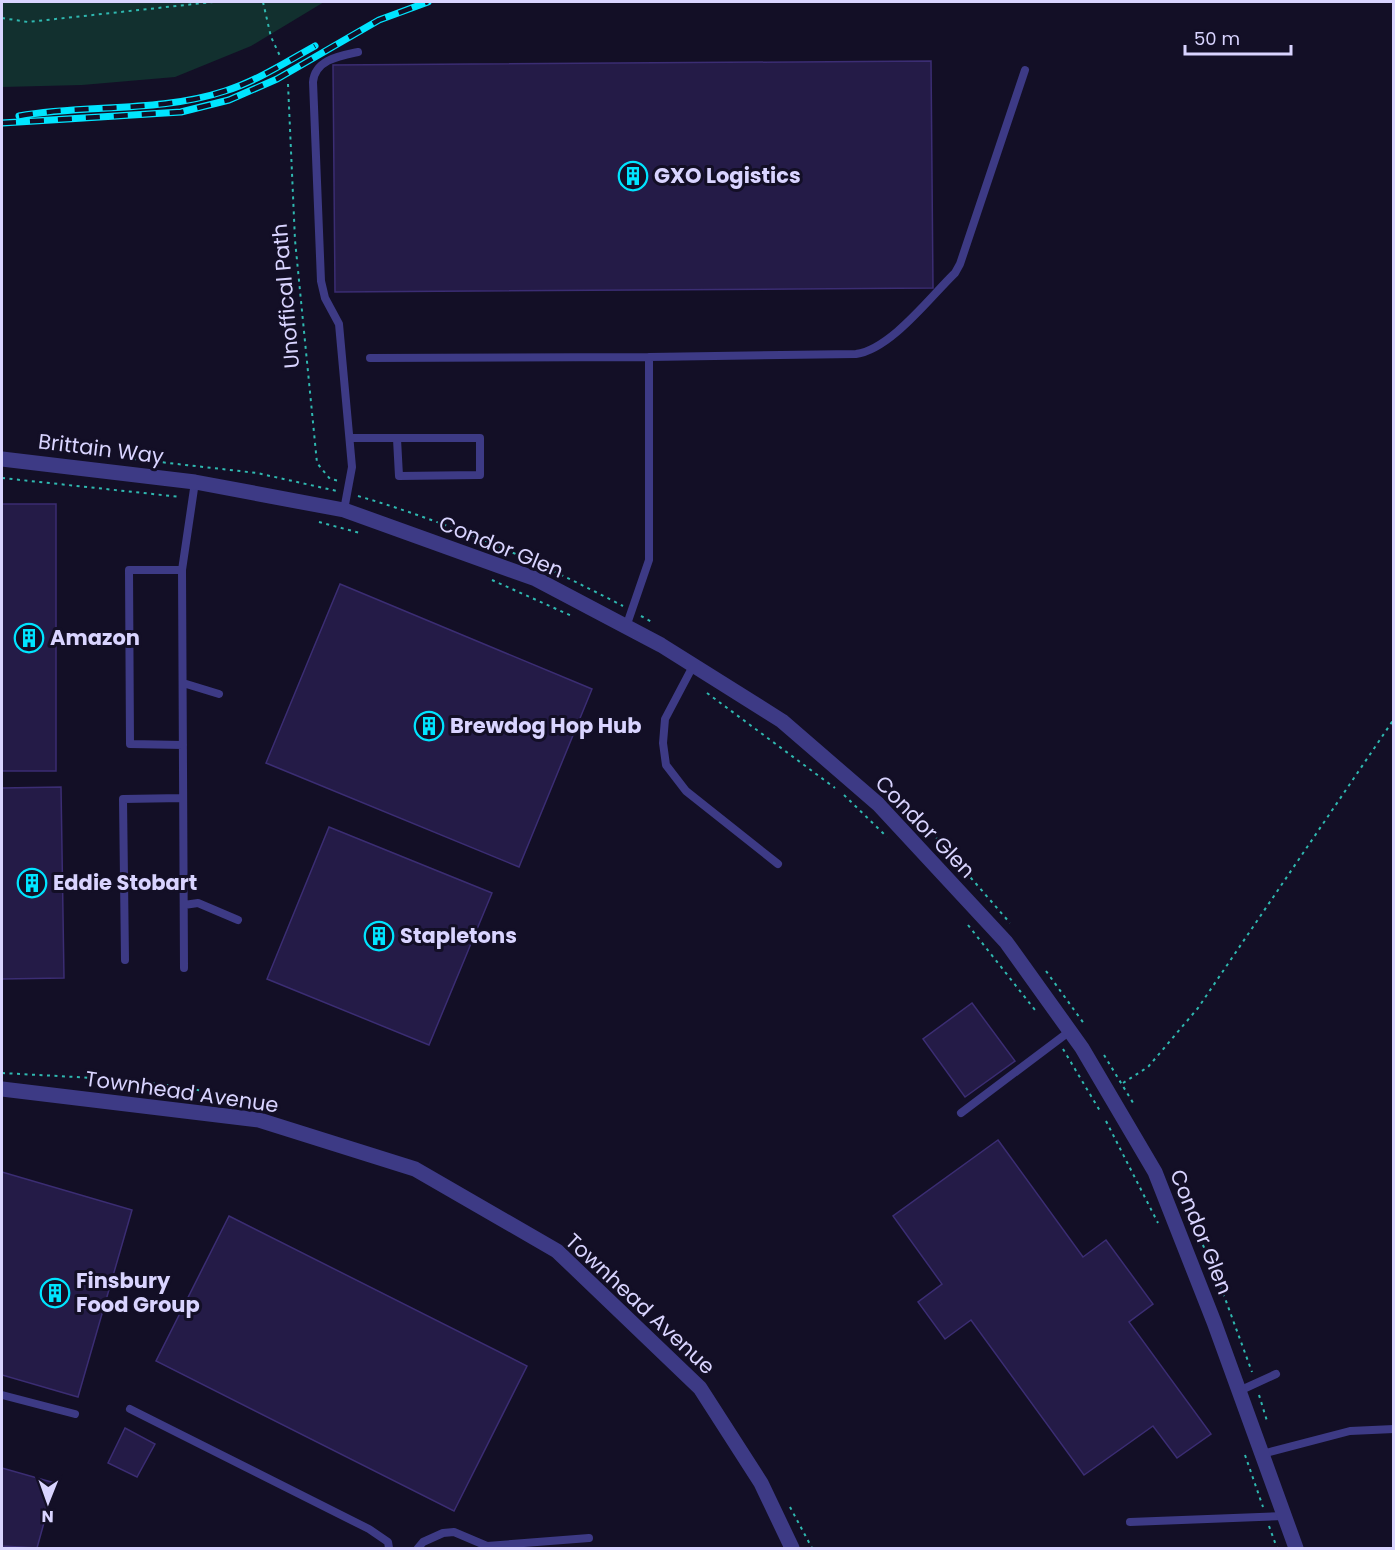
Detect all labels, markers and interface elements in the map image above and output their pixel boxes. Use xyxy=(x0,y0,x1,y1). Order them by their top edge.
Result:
scale bar xyxy=(1185,18,1292,56)
text: 50 m xyxy=(1194,26,1240,51)
building icon: GXO Logistics xyxy=(617,160,649,192)
place label: GXO Logistics xyxy=(654,161,801,190)
street label: Unoffical Path xyxy=(265,222,306,370)
street label: Brittain Way xyxy=(37,426,166,471)
street label: Condor Glen xyxy=(434,508,568,585)
building icon: Amazon xyxy=(13,622,45,654)
place label: Amazon xyxy=(50,623,140,652)
building icon: Brewdog Hop Hub xyxy=(413,710,445,742)
place label: Brewdog Hop Hub xyxy=(450,711,642,740)
street label: Condor Glen xyxy=(869,769,982,884)
building icon: Eddie Stobart xyxy=(16,867,48,899)
place label: Eddie Stobart xyxy=(53,868,197,897)
building icon: Stapletons xyxy=(363,920,395,952)
place label: Stapletons xyxy=(400,921,517,950)
street label: Townhead Avenue xyxy=(84,1064,281,1119)
street label: Condor Glen xyxy=(1163,1165,1240,1299)
street label: Townhead Avenue xyxy=(559,1227,721,1381)
place label: Finsbury Food Group xyxy=(76,1266,200,1319)
building icon: Finsbury Food Group xyxy=(39,1277,71,1309)
north arrow xyxy=(18,1472,78,1532)
text: N xyxy=(42,1505,54,1528)

